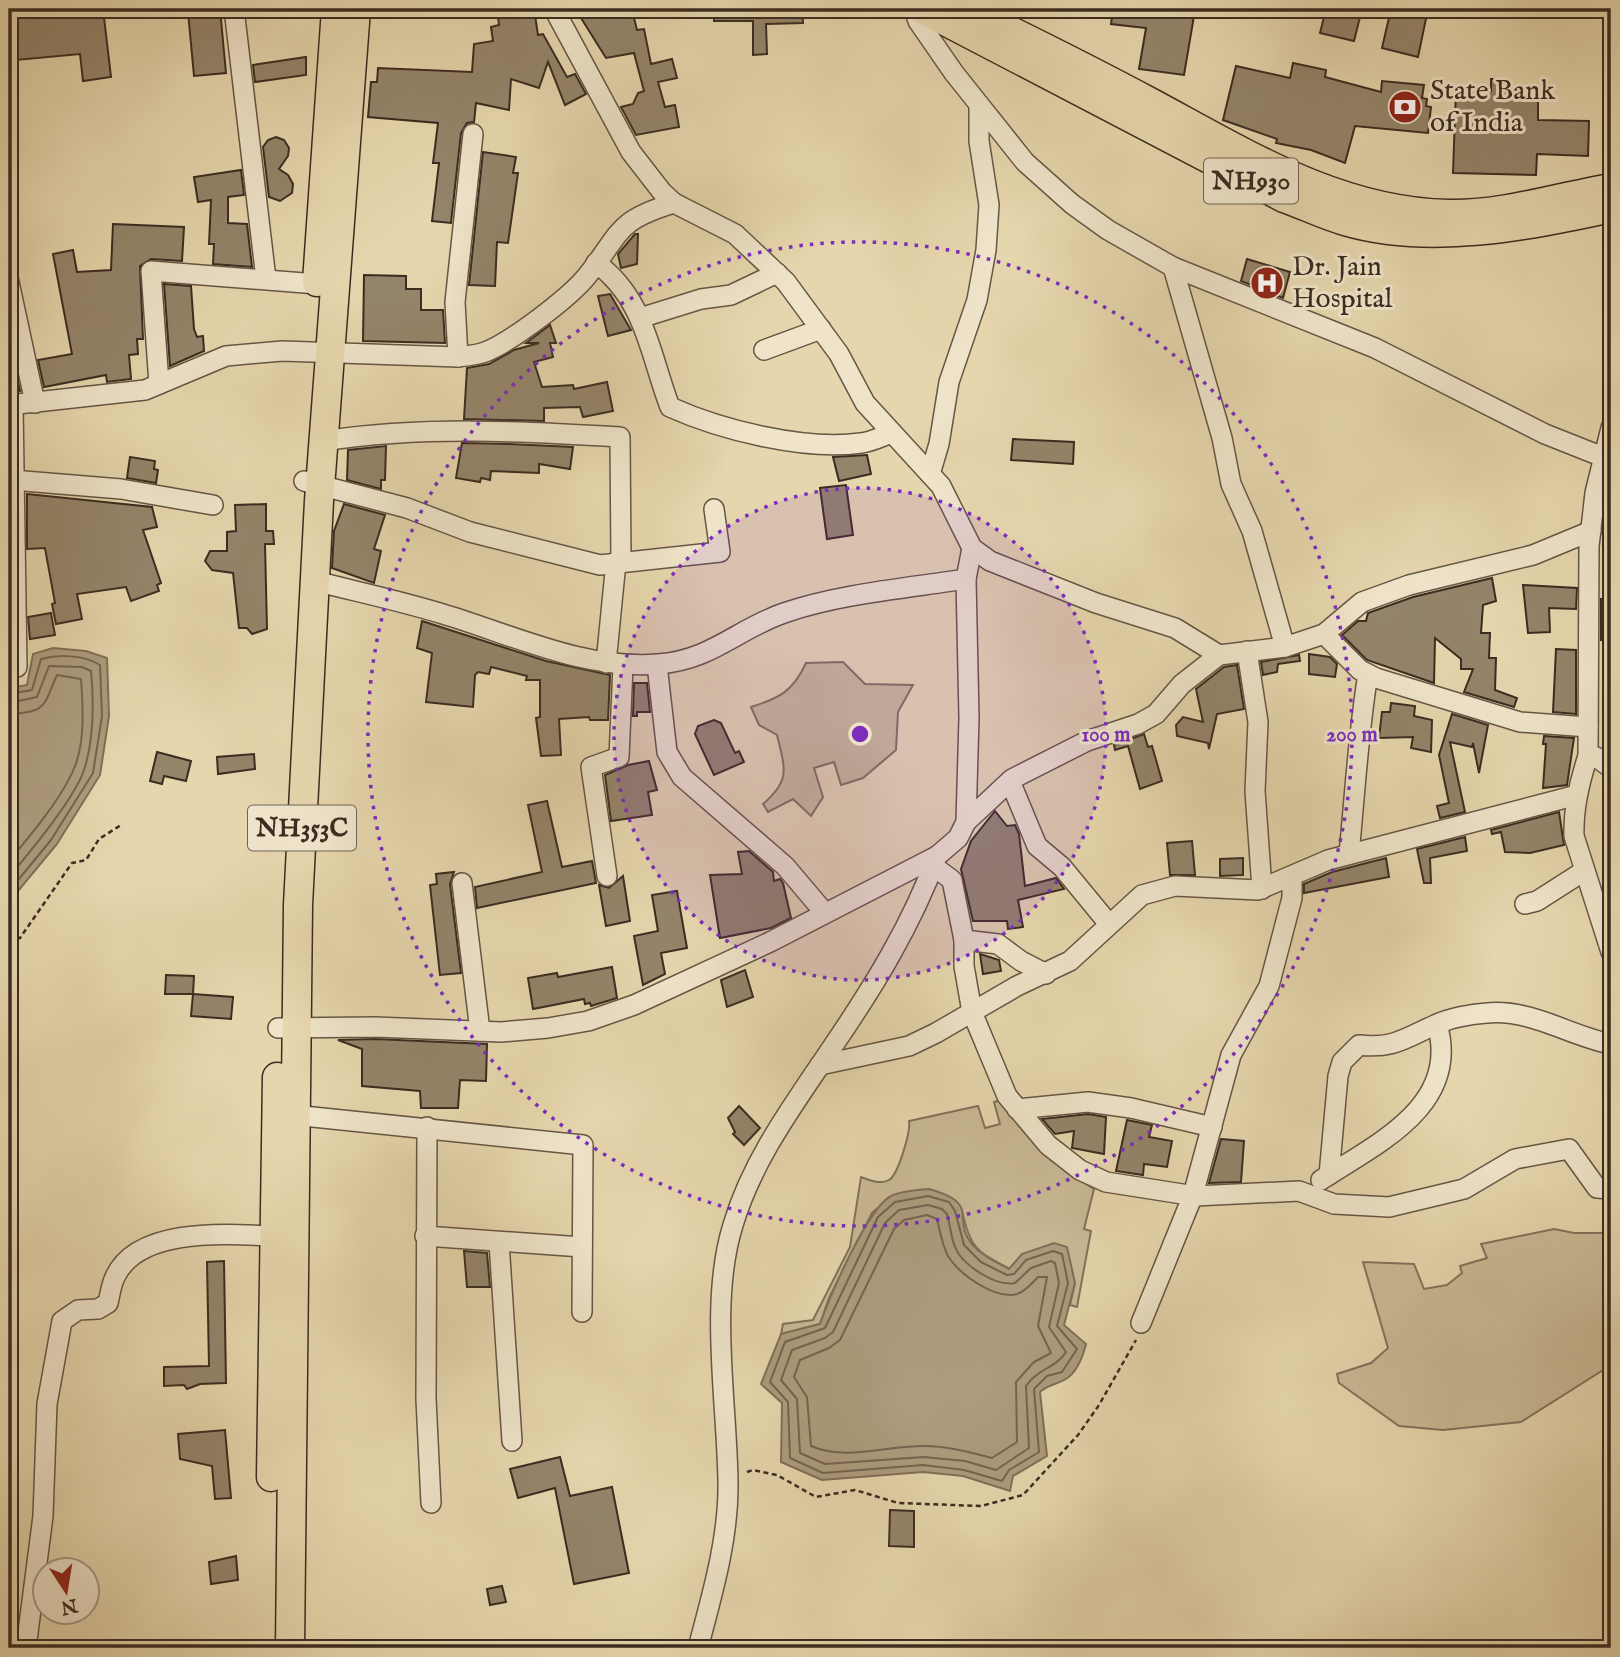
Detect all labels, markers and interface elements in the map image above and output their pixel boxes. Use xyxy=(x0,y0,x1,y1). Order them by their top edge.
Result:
place label: State Bank of India xyxy=(1430,74,1556,141)
bank icon: State Bank of India xyxy=(1386,88,1424,126)
road number: NH930 xyxy=(1204,158,1298,204)
place label: Dr. Jain Hospital xyxy=(1292,250,1393,317)
hospital icon: Dr. Jain Hospital xyxy=(1248,264,1286,302)
centre of rings xyxy=(848,722,872,746)
text: 100 m xyxy=(1081,722,1131,749)
text: 200 m xyxy=(1326,722,1378,749)
road number: NH353C xyxy=(248,806,356,850)
north arrow xyxy=(32,1556,102,1626)
text: N xyxy=(58,1592,81,1619)

